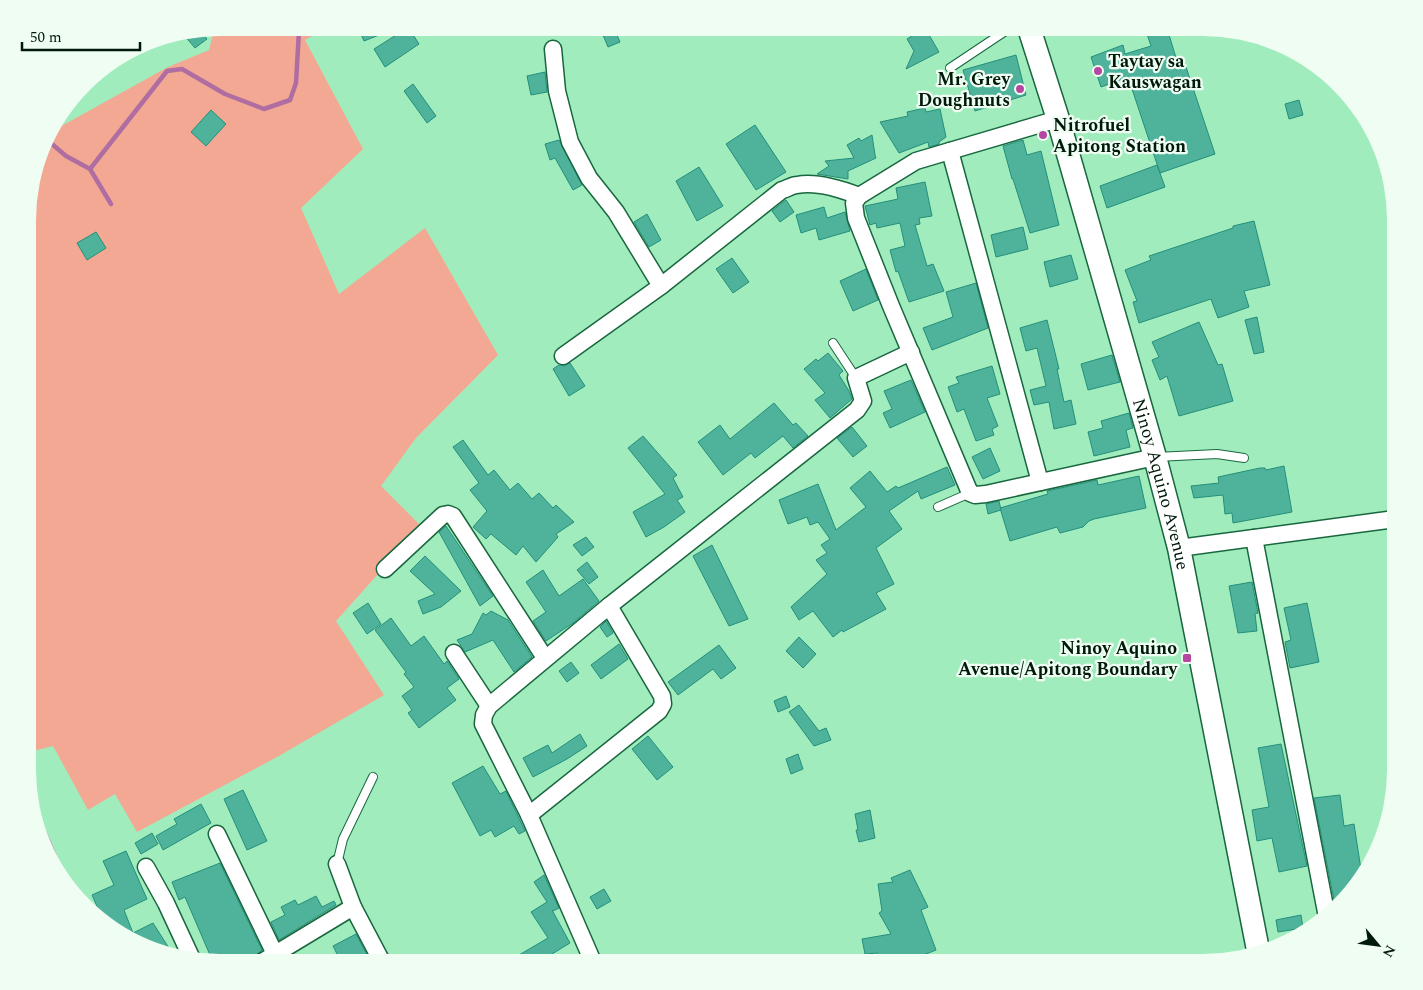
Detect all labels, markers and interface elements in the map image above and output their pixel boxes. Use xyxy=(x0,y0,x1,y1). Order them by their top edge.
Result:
scale bar xyxy=(22,20,140,52)
text: 50 m xyxy=(30,26,62,49)
place label: Taytay sa Kauswagan xyxy=(1108,48,1202,96)
marker: Taytay sa Kauswagan xyxy=(1092,65,1104,77)
place label: Mr. Grey Doughnuts xyxy=(918,66,1011,114)
marker: Mr. Grey Doughnuts xyxy=(1014,83,1026,95)
place label: Nitrofuel Apitong Station xyxy=(1053,112,1186,160)
marker: Nitrofuel Apitong Station xyxy=(1037,129,1049,141)
street label: Ninoy Aquino Avenue xyxy=(1125,395,1196,572)
place label: Ninoy Aquino Avenue/Apitong Boundary xyxy=(958,635,1178,683)
marker: Ninoy Aquino Avenue/Apitong Boundary xyxy=(1181,652,1193,664)
north arrow xyxy=(1353,920,1403,970)
text: N xyxy=(1377,941,1401,961)

